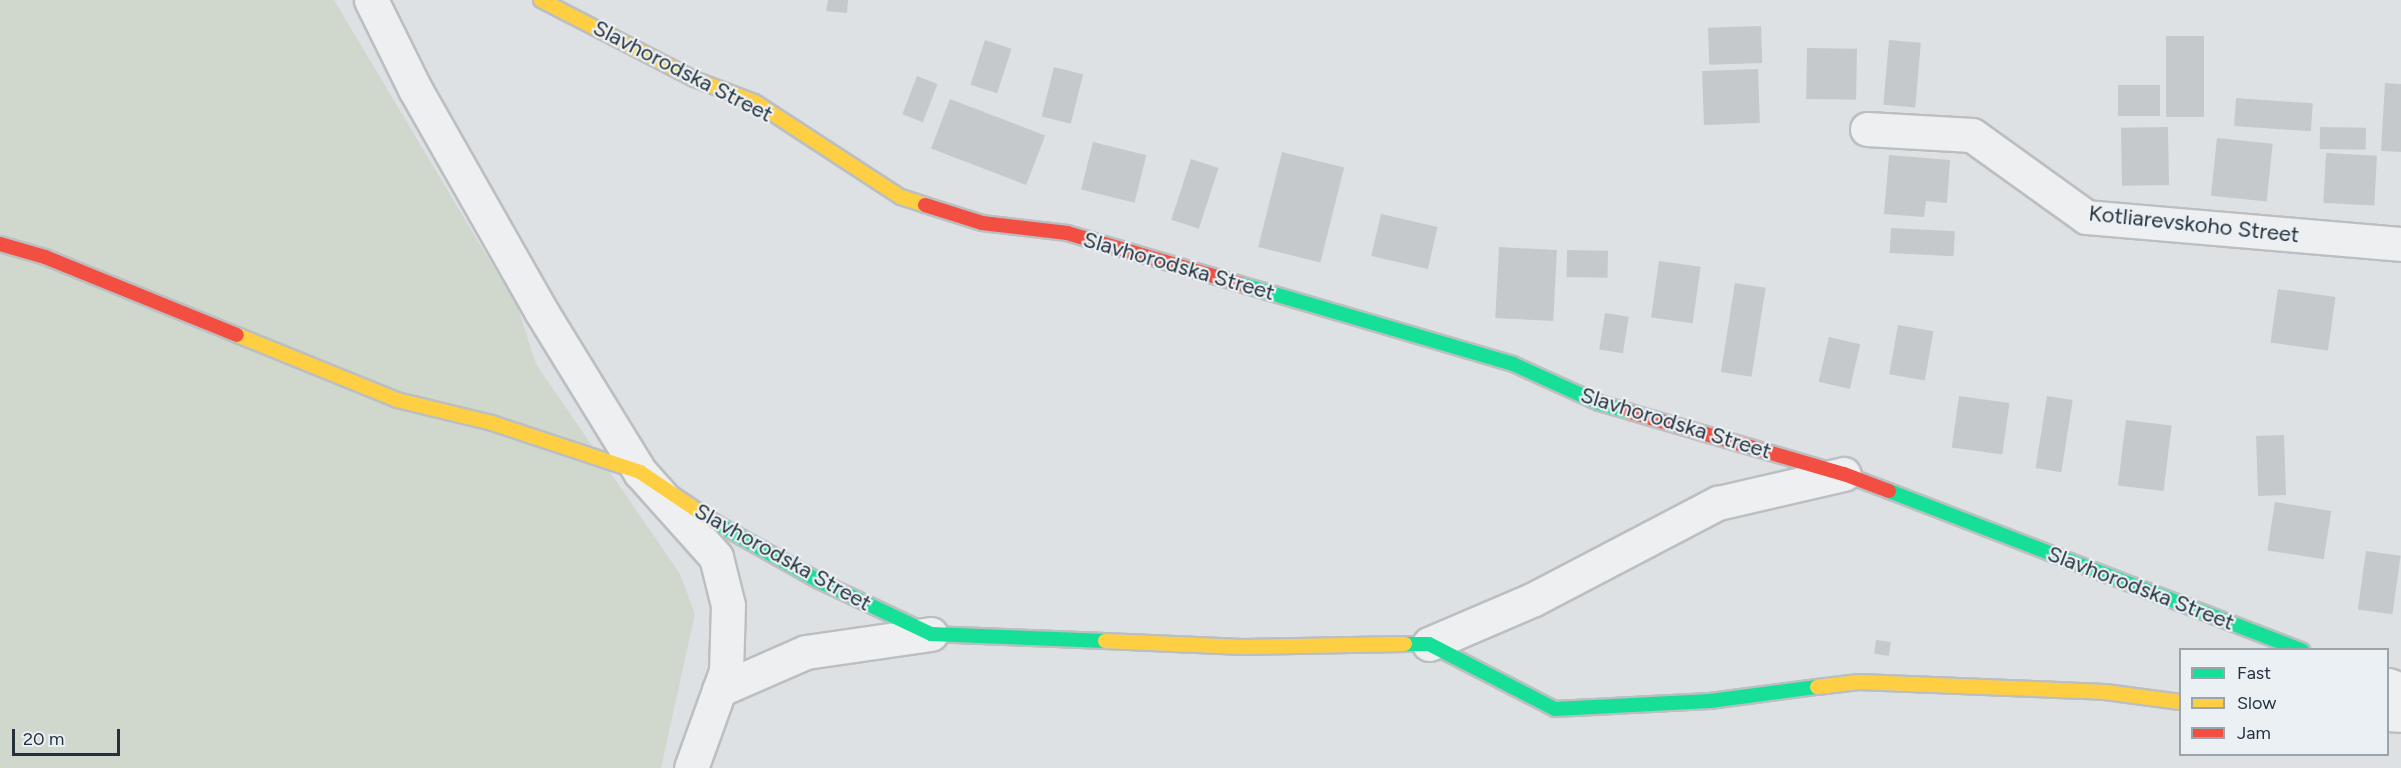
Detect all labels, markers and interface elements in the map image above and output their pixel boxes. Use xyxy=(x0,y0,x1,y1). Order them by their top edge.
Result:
street label: Slavhorodska Street xyxy=(589,14,777,128)
street label: Kotliarevskoho Street xyxy=(2087,200,2301,248)
street label: Slavhorodska Street xyxy=(1080,226,1278,306)
street label: Slavhorodska Street xyxy=(1578,381,1774,465)
street label: Slavhorodska Street xyxy=(690,497,876,617)
street label: Slavhorodska Street xyxy=(2044,540,2238,636)
legend xyxy=(2179,648,2389,756)
text: Fast xyxy=(2237,662,2271,684)
text: Slow xyxy=(2237,692,2276,714)
scale bar xyxy=(15,717,123,755)
text: Jam xyxy=(2237,722,2271,744)
text: 20 m xyxy=(23,728,64,750)

